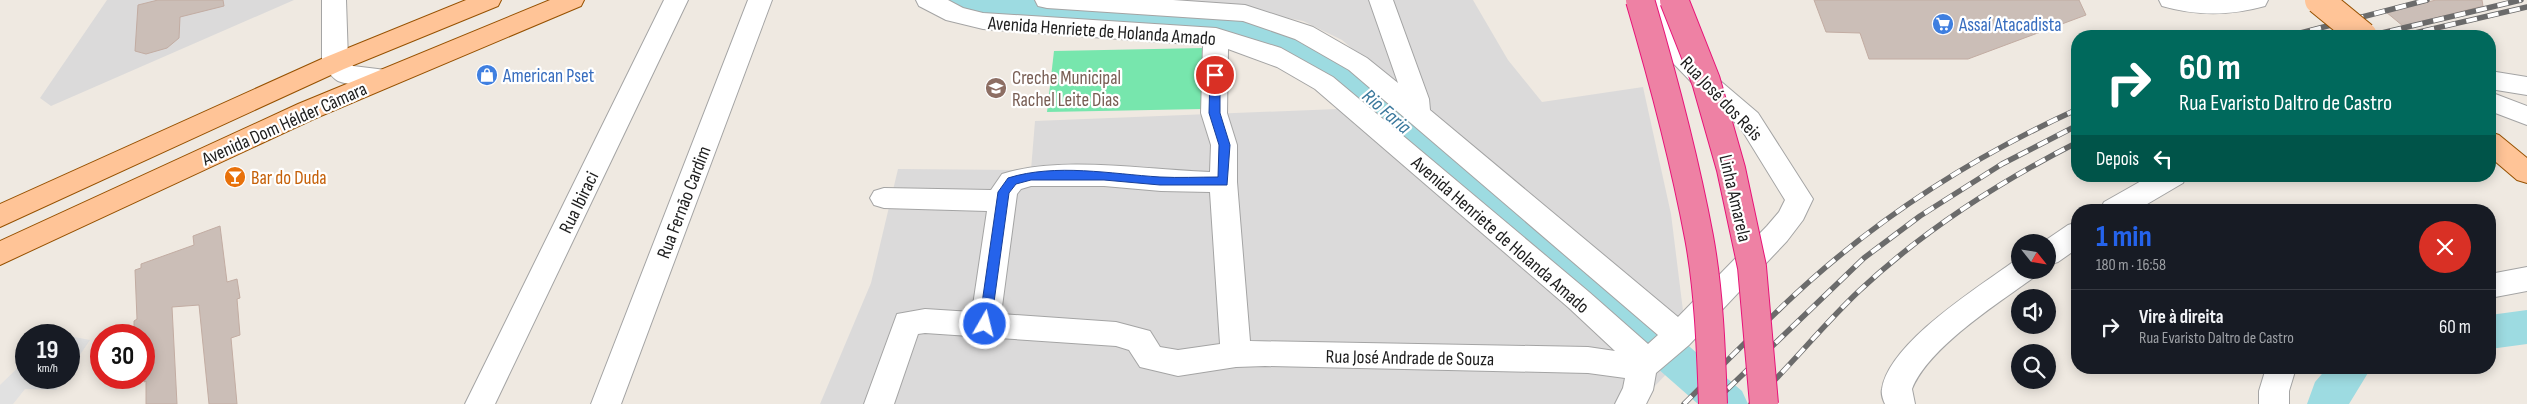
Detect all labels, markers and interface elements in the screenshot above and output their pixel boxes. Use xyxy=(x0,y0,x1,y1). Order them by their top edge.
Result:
street label: Avenida Henriete de Holanda Amado xyxy=(986,12,1216,51)
supermarket icon: Assaí Atacadista xyxy=(1931,12,1955,36)
place label: Assaí Atacadista xyxy=(1958,14,2062,37)
text: 60 m xyxy=(2179,47,2241,90)
icon: right xyxy=(2096,50,2161,115)
street label: Rua José dos Reis xyxy=(1675,52,1767,146)
pin xyxy=(1194,54,1236,96)
icon: arrive xyxy=(1201,61,1229,89)
shop icon: American Pset xyxy=(475,63,499,87)
place label: American Pset xyxy=(502,65,595,88)
place label: Creche Municipal Rachel Leite Dias xyxy=(1012,67,1121,112)
school or university icon: Creche Municipal Rachel Leite Dias xyxy=(984,76,1008,100)
street label: Avenida Dom Hélder Câmara xyxy=(198,78,371,172)
water label: Rio Faria xyxy=(1357,84,1416,139)
text: Rua Evaristo Daltro de Castro xyxy=(2179,90,2392,117)
street label: Rua Fernão Cardim xyxy=(652,143,716,262)
icon: left xyxy=(2149,145,2177,173)
text: Depois xyxy=(2096,148,2139,171)
street label: Avenida Henriete de Holanda Amado xyxy=(1406,151,1594,319)
street label: Linha Amarela xyxy=(1713,152,1756,244)
bar icon: Bar do Duda xyxy=(223,165,247,189)
place label: Bar do Duda xyxy=(251,167,327,190)
street label: Rua Ibiraci xyxy=(555,168,604,237)
text: 1 min xyxy=(2096,219,2152,255)
button: close xyxy=(2419,221,2471,273)
north arrow xyxy=(2011,234,2056,279)
map controls xyxy=(2011,234,2056,389)
text: 180 m · 16:58 xyxy=(2096,256,2166,275)
button: sound xyxy=(2011,289,2056,334)
position arrow xyxy=(958,297,1010,349)
text: Vire à direita xyxy=(2139,306,2223,329)
icon: right xyxy=(2096,313,2124,341)
text: 60 m xyxy=(2439,316,2471,339)
speed limit sign: 30 xyxy=(90,324,155,389)
text: Rua Evaristo Daltro de Castro xyxy=(2139,329,2294,348)
text: 19 xyxy=(37,335,58,366)
button: search xyxy=(2011,344,2056,389)
street label: Rua José Andrade de Souza xyxy=(1325,346,1494,371)
text: km/h xyxy=(37,361,58,376)

